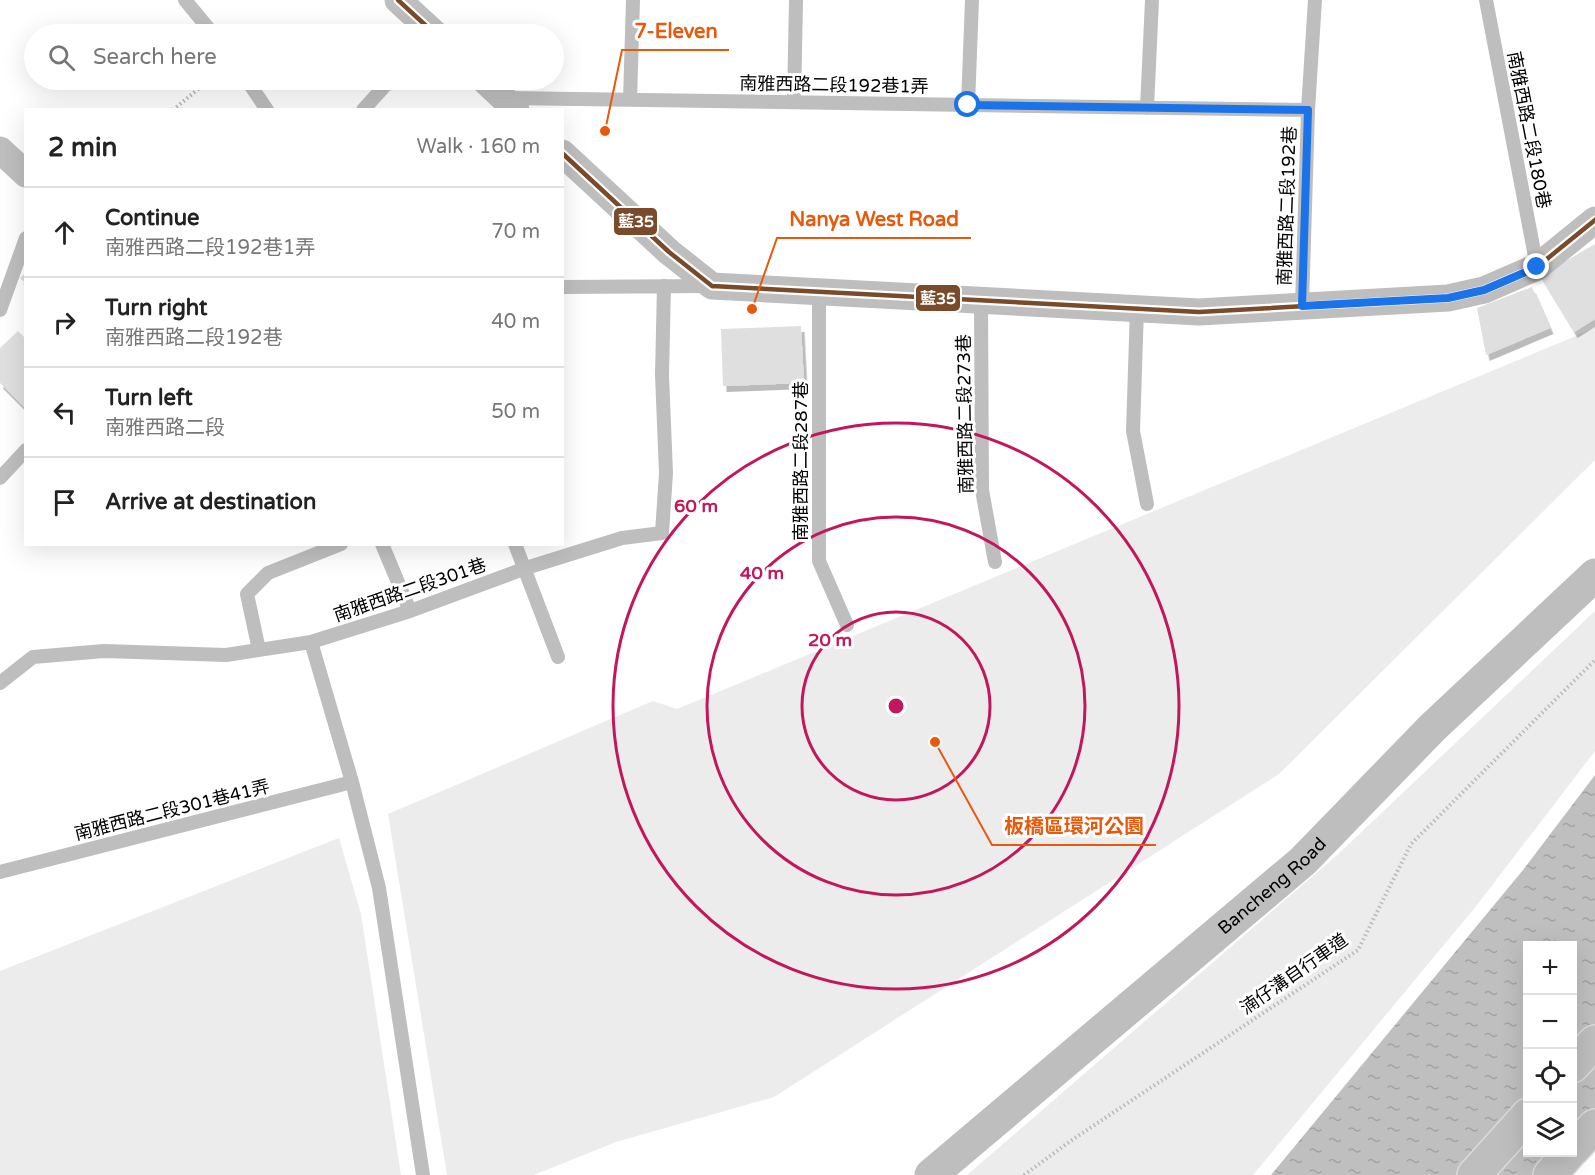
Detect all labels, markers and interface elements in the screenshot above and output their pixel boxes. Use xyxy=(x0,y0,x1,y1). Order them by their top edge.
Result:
callout: 7-Eleven xyxy=(622,12,729,50)
text: 7-Eleven xyxy=(634,20,718,44)
search box xyxy=(24,24,564,90)
icon: search xyxy=(45,41,78,74)
text: Search here xyxy=(93,44,217,70)
street label: 南雅西路二段180巷 xyxy=(1503,49,1555,211)
street label: 南雅西路二段192巷1弄 xyxy=(739,72,929,98)
route start xyxy=(954,91,980,117)
street label: 南雅西路二段192巷 xyxy=(1273,126,1301,286)
text: 2 min xyxy=(48,132,117,163)
text: Walk · 160 m xyxy=(417,135,540,159)
callout: Nanya West Road xyxy=(777,200,971,238)
text: Continue xyxy=(105,205,200,231)
line badge: 藍35 xyxy=(613,207,658,236)
text: Nanya West Road xyxy=(789,208,959,232)
text: 藍35 xyxy=(618,212,654,232)
icon: ahead xyxy=(48,216,81,249)
text: 70 m xyxy=(491,220,540,244)
text: 南雅西路二段192巷1弄 xyxy=(105,236,315,260)
route end xyxy=(1523,253,1549,279)
line badge: 藍35 xyxy=(915,284,961,312)
text: 藍35 xyxy=(920,289,956,309)
text: Turn right xyxy=(105,295,207,321)
icon: right xyxy=(48,306,81,339)
text: 40 m xyxy=(491,310,540,334)
text: 南雅西路二段192巷 xyxy=(105,326,283,350)
street label: 南雅西路二段273巷 xyxy=(953,334,977,494)
street label: 南雅西路二段287巷 xyxy=(790,381,812,541)
text: Turn left xyxy=(105,385,193,411)
icon: left xyxy=(48,396,81,429)
text: 50 m xyxy=(491,400,540,424)
text: 南雅西路二段 xyxy=(105,416,225,440)
icon: arrive xyxy=(48,486,81,519)
text: Arrive at destination xyxy=(105,489,316,515)
text: 60 m xyxy=(674,495,718,517)
street label: 南雅西路二段301巷 xyxy=(331,554,489,626)
text: 40 m xyxy=(740,562,784,584)
text: 20 m xyxy=(808,629,852,651)
centre of rings xyxy=(886,696,906,716)
street label: 南雅西路二段301巷41弄 xyxy=(72,775,272,845)
callout: 板橋區環河公園 xyxy=(992,807,1156,845)
text: 板橋區環河公園 xyxy=(1004,815,1144,839)
street label: Bancheng Road xyxy=(1213,833,1331,939)
street label: 湳仔溝自行車道 xyxy=(1236,929,1352,1019)
map controls xyxy=(1523,941,1577,1157)
button: + xyxy=(1523,941,1577,995)
button: − xyxy=(1523,995,1577,1049)
button: locate xyxy=(1523,1049,1577,1103)
button: layers xyxy=(1523,1103,1577,1157)

